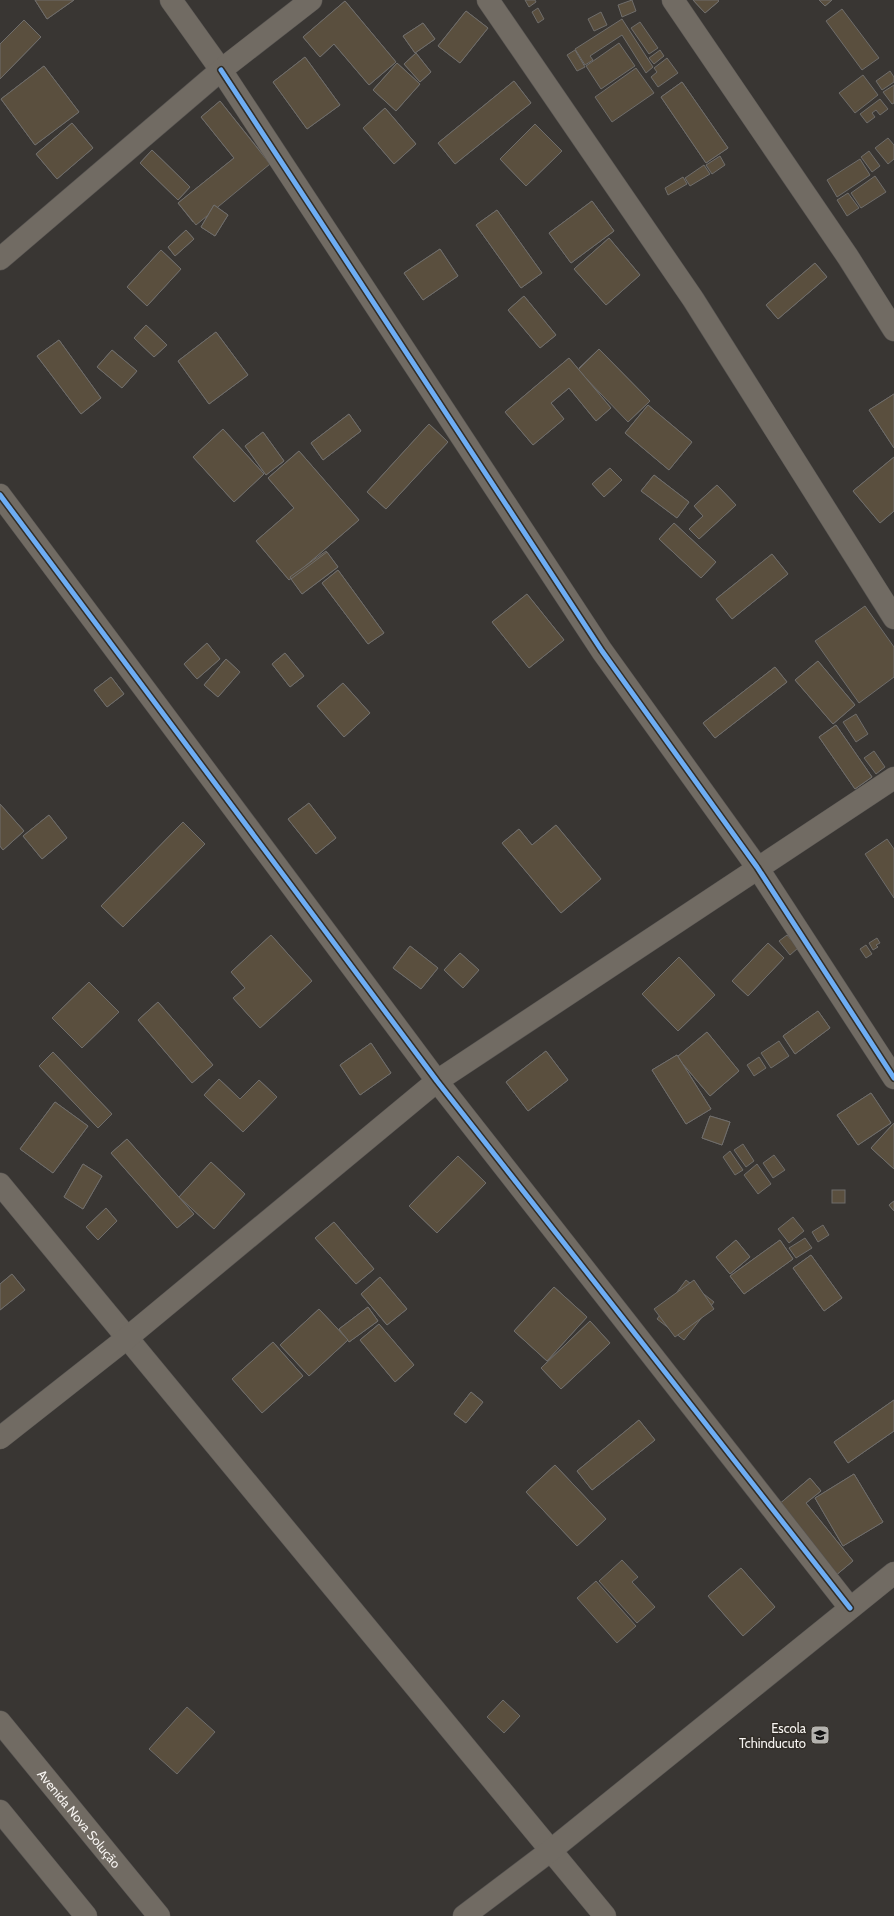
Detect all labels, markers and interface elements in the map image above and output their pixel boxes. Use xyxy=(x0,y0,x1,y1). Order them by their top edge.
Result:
place label: Escola Tchinducuto xyxy=(739,1720,807,1751)
school or university icon: Escola Tchinducuto xyxy=(809,1724,831,1746)
street label: Avenida Nova Solução xyxy=(34,1766,124,1871)

